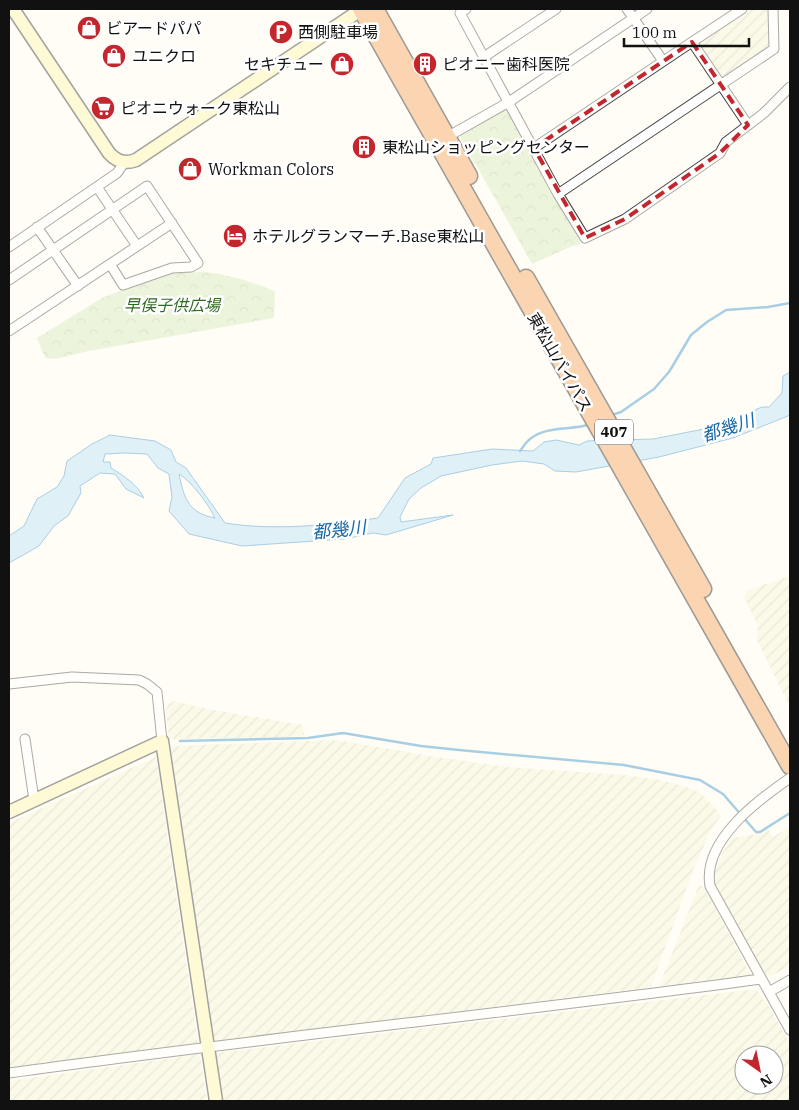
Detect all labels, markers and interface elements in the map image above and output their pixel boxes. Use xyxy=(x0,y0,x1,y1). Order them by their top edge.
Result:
shop icon: ビアードパパ xyxy=(76,15,102,41)
scale bar xyxy=(624,15,749,47)
place label: ビアードパパ xyxy=(106,18,201,38)
parking icon: 西側駐車場 xyxy=(268,19,294,45)
place label: 西側駐車場 xyxy=(298,22,378,42)
text: 100 m xyxy=(632,23,677,42)
shop icon: ユニクロ xyxy=(101,43,127,69)
place label: ユニクロ xyxy=(132,46,196,66)
shop icon: セキチュー xyxy=(329,51,355,77)
building icon: ピオニー歯科医院 xyxy=(412,51,438,77)
place label: セキチュー xyxy=(244,54,324,74)
place label: ピオニー歯科医院 xyxy=(442,54,570,74)
supermarket icon: ピオニウォーク東松山 xyxy=(90,95,116,121)
place label: ピオニウォーク東松山 xyxy=(120,98,280,118)
building icon: 東松山ショッピングセンター xyxy=(351,134,377,160)
place label: 東松山ショッピングセンター xyxy=(382,137,590,157)
shop icon: Workman Colors xyxy=(177,156,203,182)
place label: Workman Colors xyxy=(208,159,334,179)
hotel icon: ホテルグランマーチ.Base東松山 xyxy=(222,223,248,249)
place label: ホテルグランマーチ.Base東松山 xyxy=(252,226,484,246)
park label: 早俣子供広場 xyxy=(124,295,222,315)
street label: 東松山バイパス xyxy=(523,309,597,415)
water label: 都幾川 xyxy=(699,408,759,447)
road number: 407 xyxy=(595,420,633,444)
water label: 都幾川 xyxy=(311,515,369,544)
north arrow xyxy=(734,1045,784,1095)
text: N xyxy=(757,1070,776,1091)

